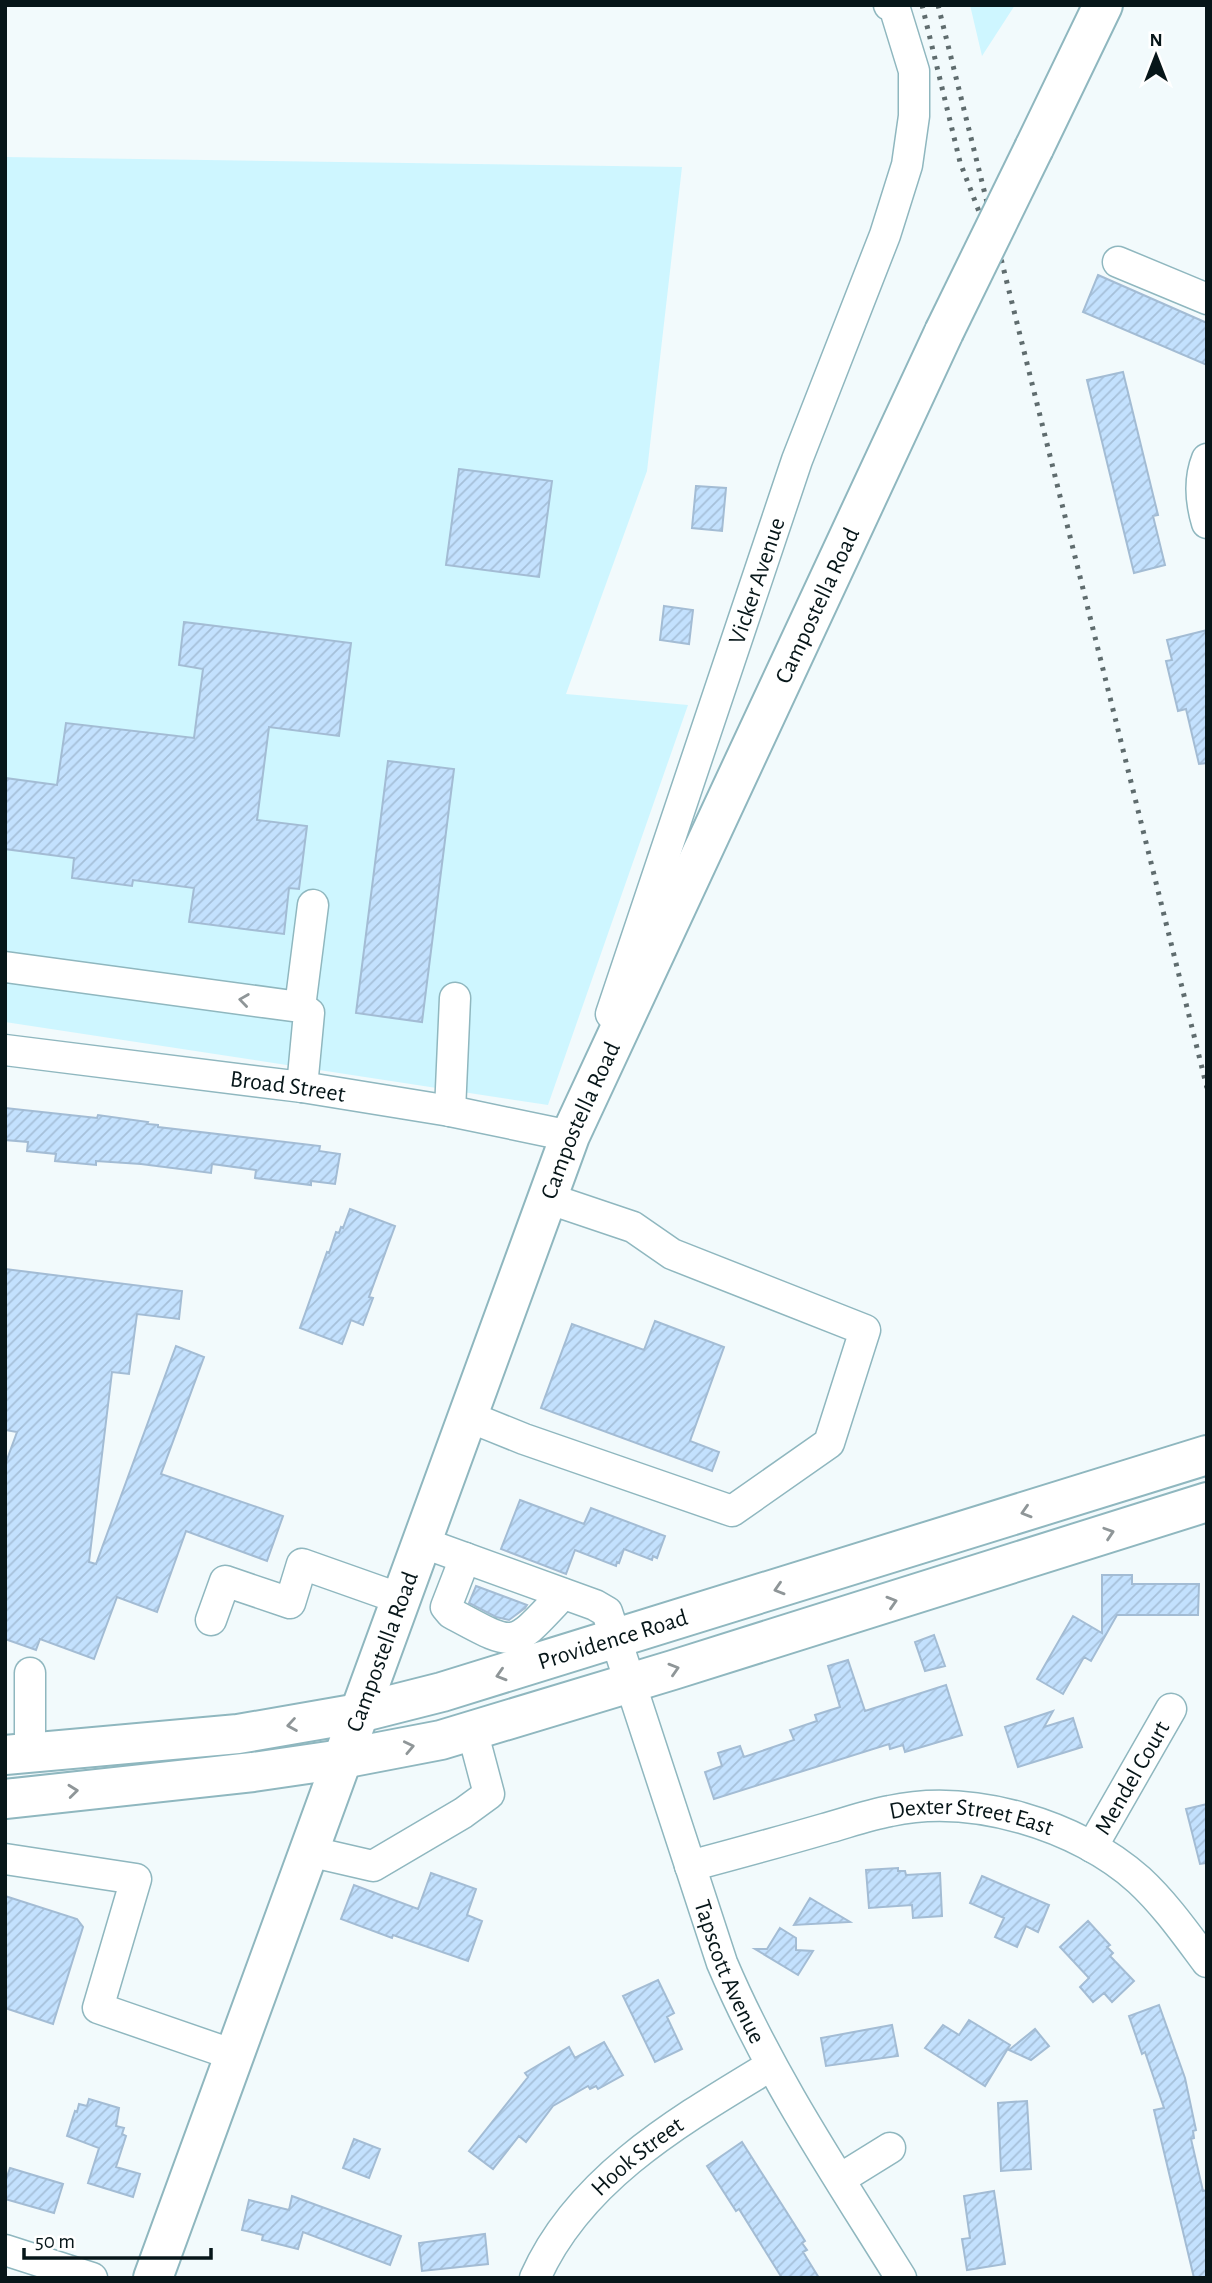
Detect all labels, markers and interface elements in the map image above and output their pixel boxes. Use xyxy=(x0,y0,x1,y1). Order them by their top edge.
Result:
north arrow xyxy=(1121,21,1191,91)
text: N xyxy=(1149,31,1163,50)
street label: Vicker Avenue xyxy=(725,515,790,647)
street label: Campostella Road xyxy=(771,524,864,687)
one-way arrow xyxy=(238,993,250,1008)
street label: Campostella Road xyxy=(537,1038,625,1202)
street label: Broad Street xyxy=(229,1067,347,1107)
one-way arrow xyxy=(1020,1503,1032,1518)
one-way arrow xyxy=(1102,1527,1114,1541)
street label: Campostella Road xyxy=(343,1569,423,1735)
one-way arrow xyxy=(774,1581,786,1596)
one-way arrow xyxy=(885,1595,897,1610)
street label: Providence Road xyxy=(535,1606,691,1675)
one-way arrow xyxy=(668,1663,680,1678)
one-way arrow xyxy=(495,1666,507,1681)
one-way arrow xyxy=(286,1717,298,1732)
street label: Mendel Court xyxy=(1091,1717,1175,1839)
one-way arrow xyxy=(403,1740,415,1755)
one-way arrow xyxy=(67,1784,79,1799)
street label: Dexter Street East xyxy=(887,1795,1057,1841)
street label: Tapscott Avenue xyxy=(689,1897,769,2048)
street label: Hook Street xyxy=(587,2113,688,2201)
scale bar xyxy=(24,2216,212,2260)
text: 50 m xyxy=(35,2231,75,2252)

